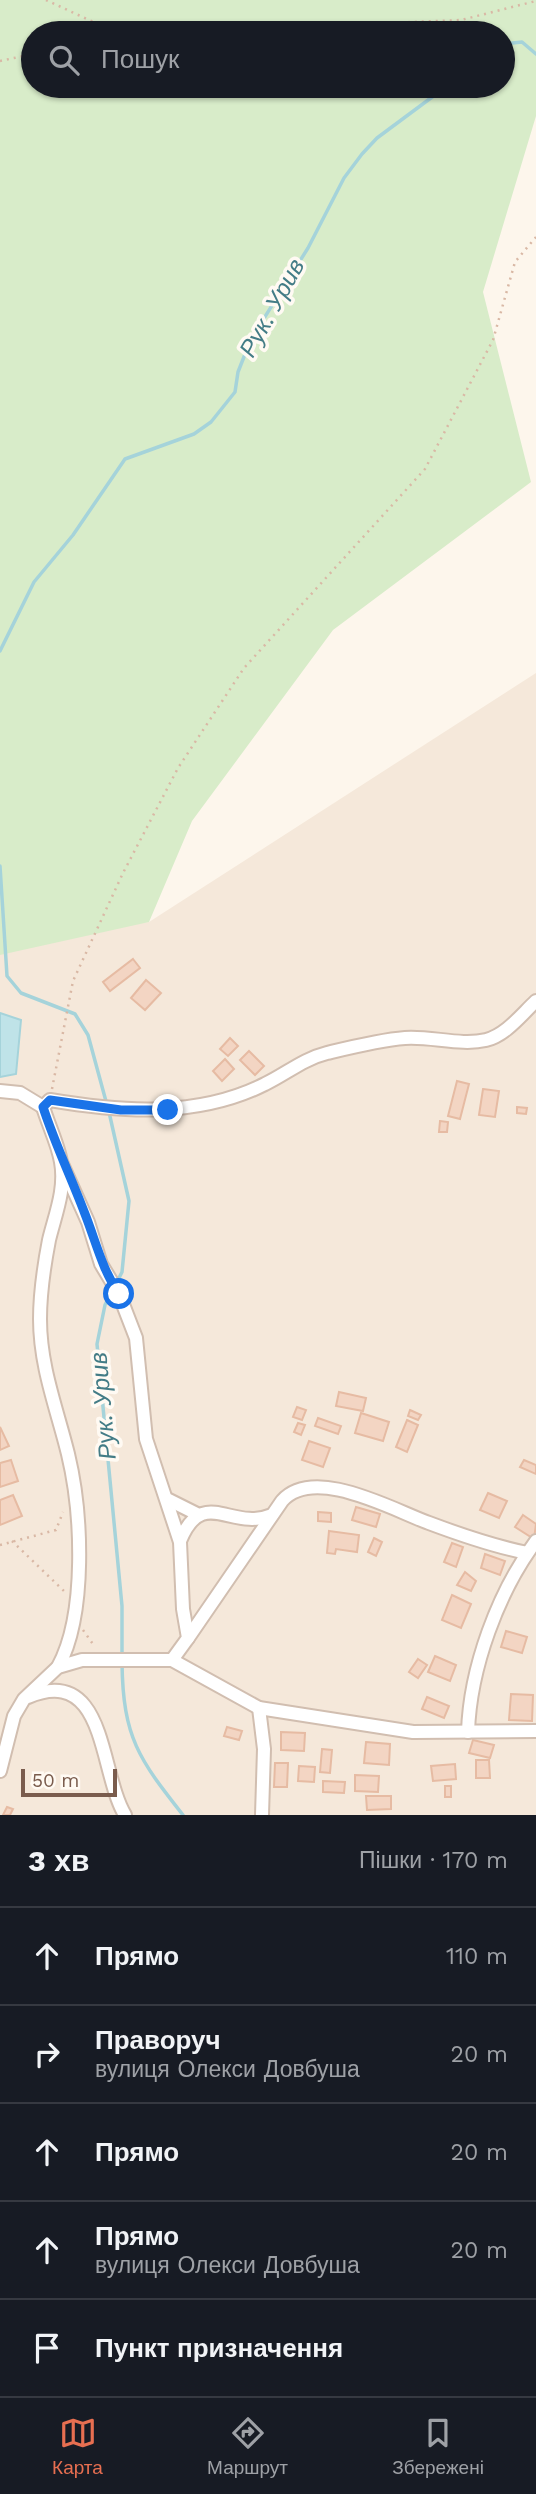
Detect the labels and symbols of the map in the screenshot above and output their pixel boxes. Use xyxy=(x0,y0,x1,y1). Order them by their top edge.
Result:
water label: Рук. Урив xyxy=(234,254,310,362)
route end xyxy=(152,1094,183,1125)
route start xyxy=(103,1278,134,1309)
water label: Рук. Урив xyxy=(84,1351,122,1461)
scale bar xyxy=(21,1766,117,1798)

